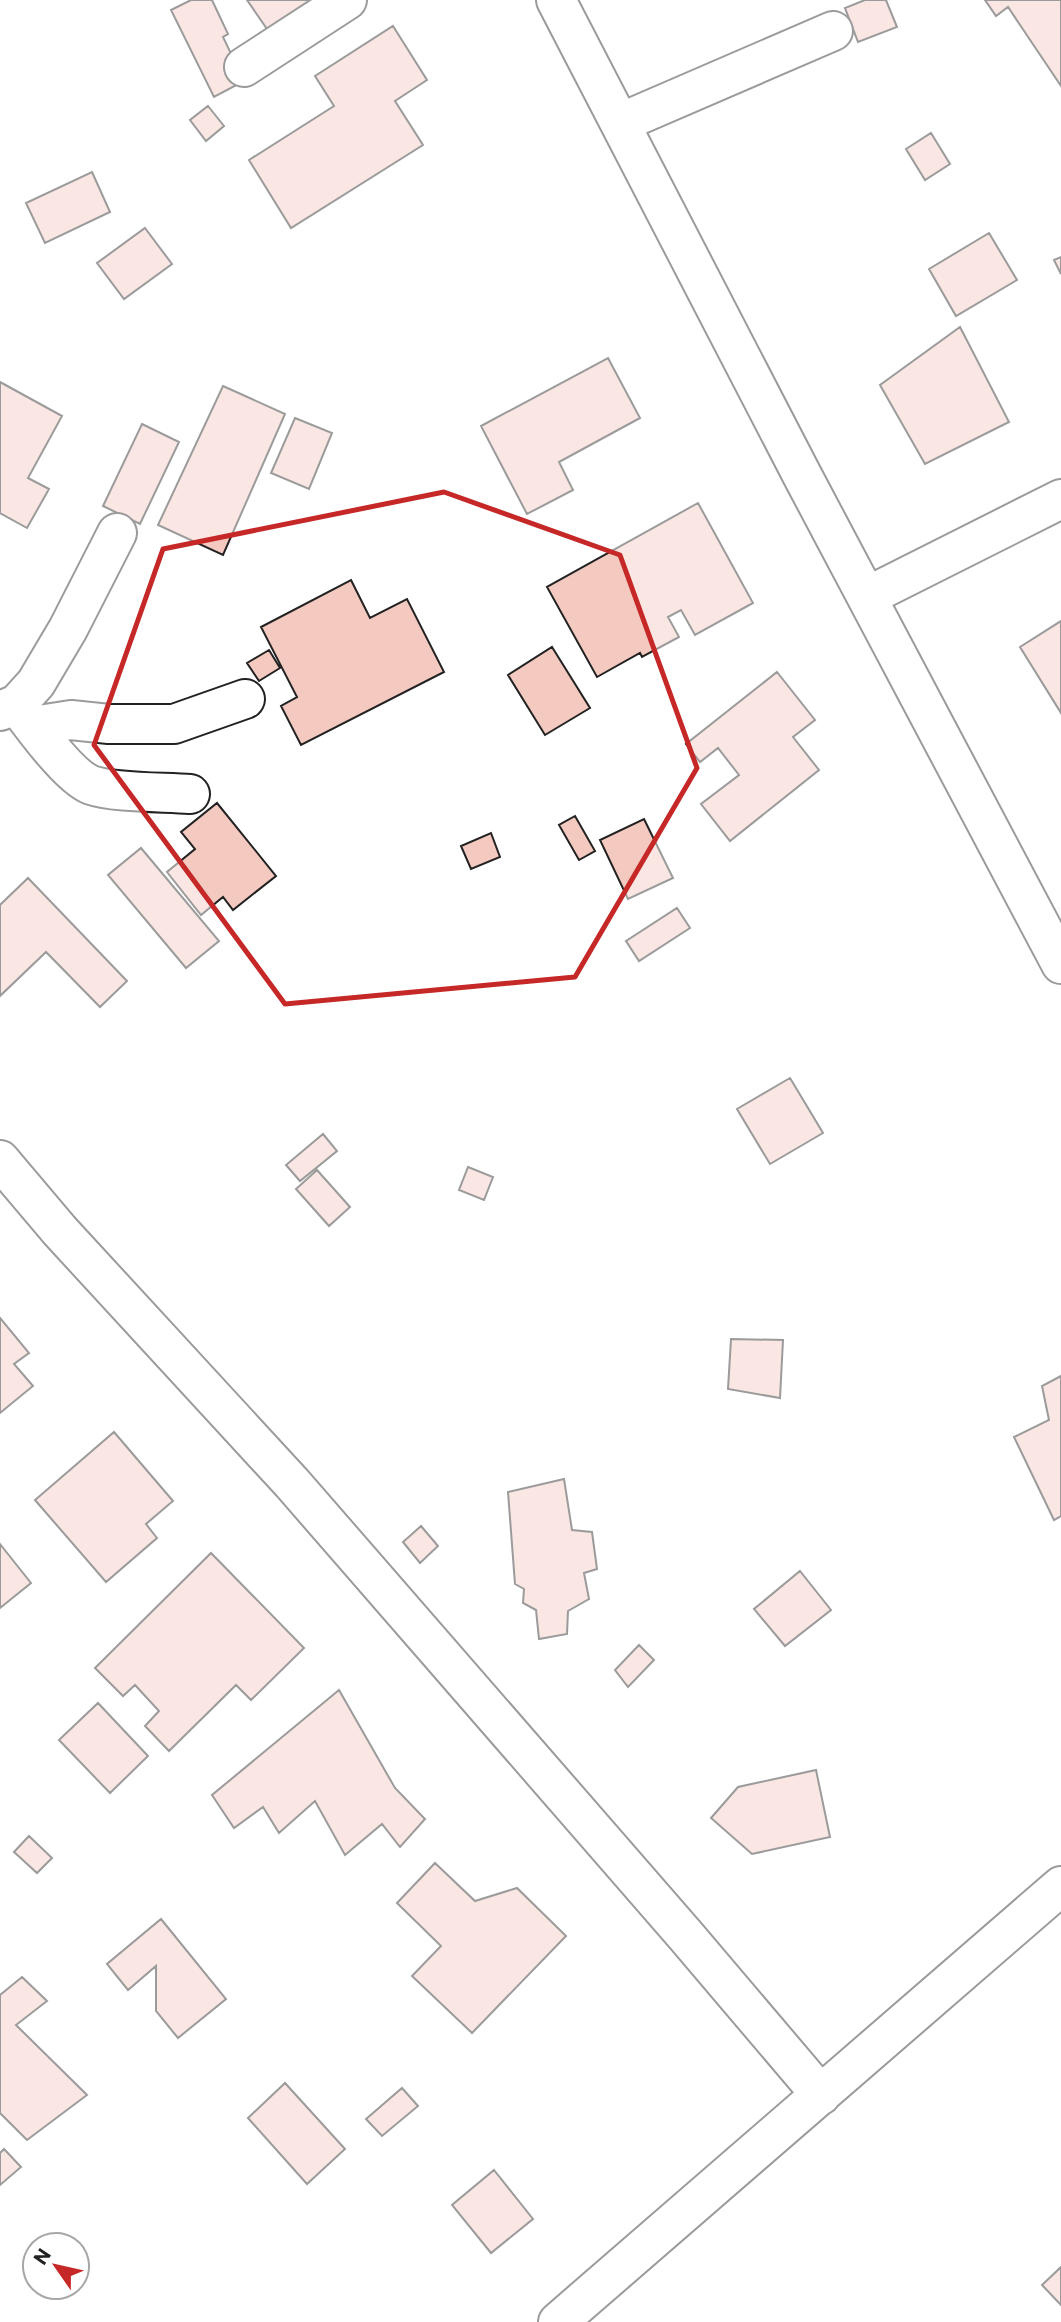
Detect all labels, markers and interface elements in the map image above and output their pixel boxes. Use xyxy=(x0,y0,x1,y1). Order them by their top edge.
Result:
north arrow xyxy=(21,2231,91,2301)
text: N xyxy=(28,2244,55,2269)

